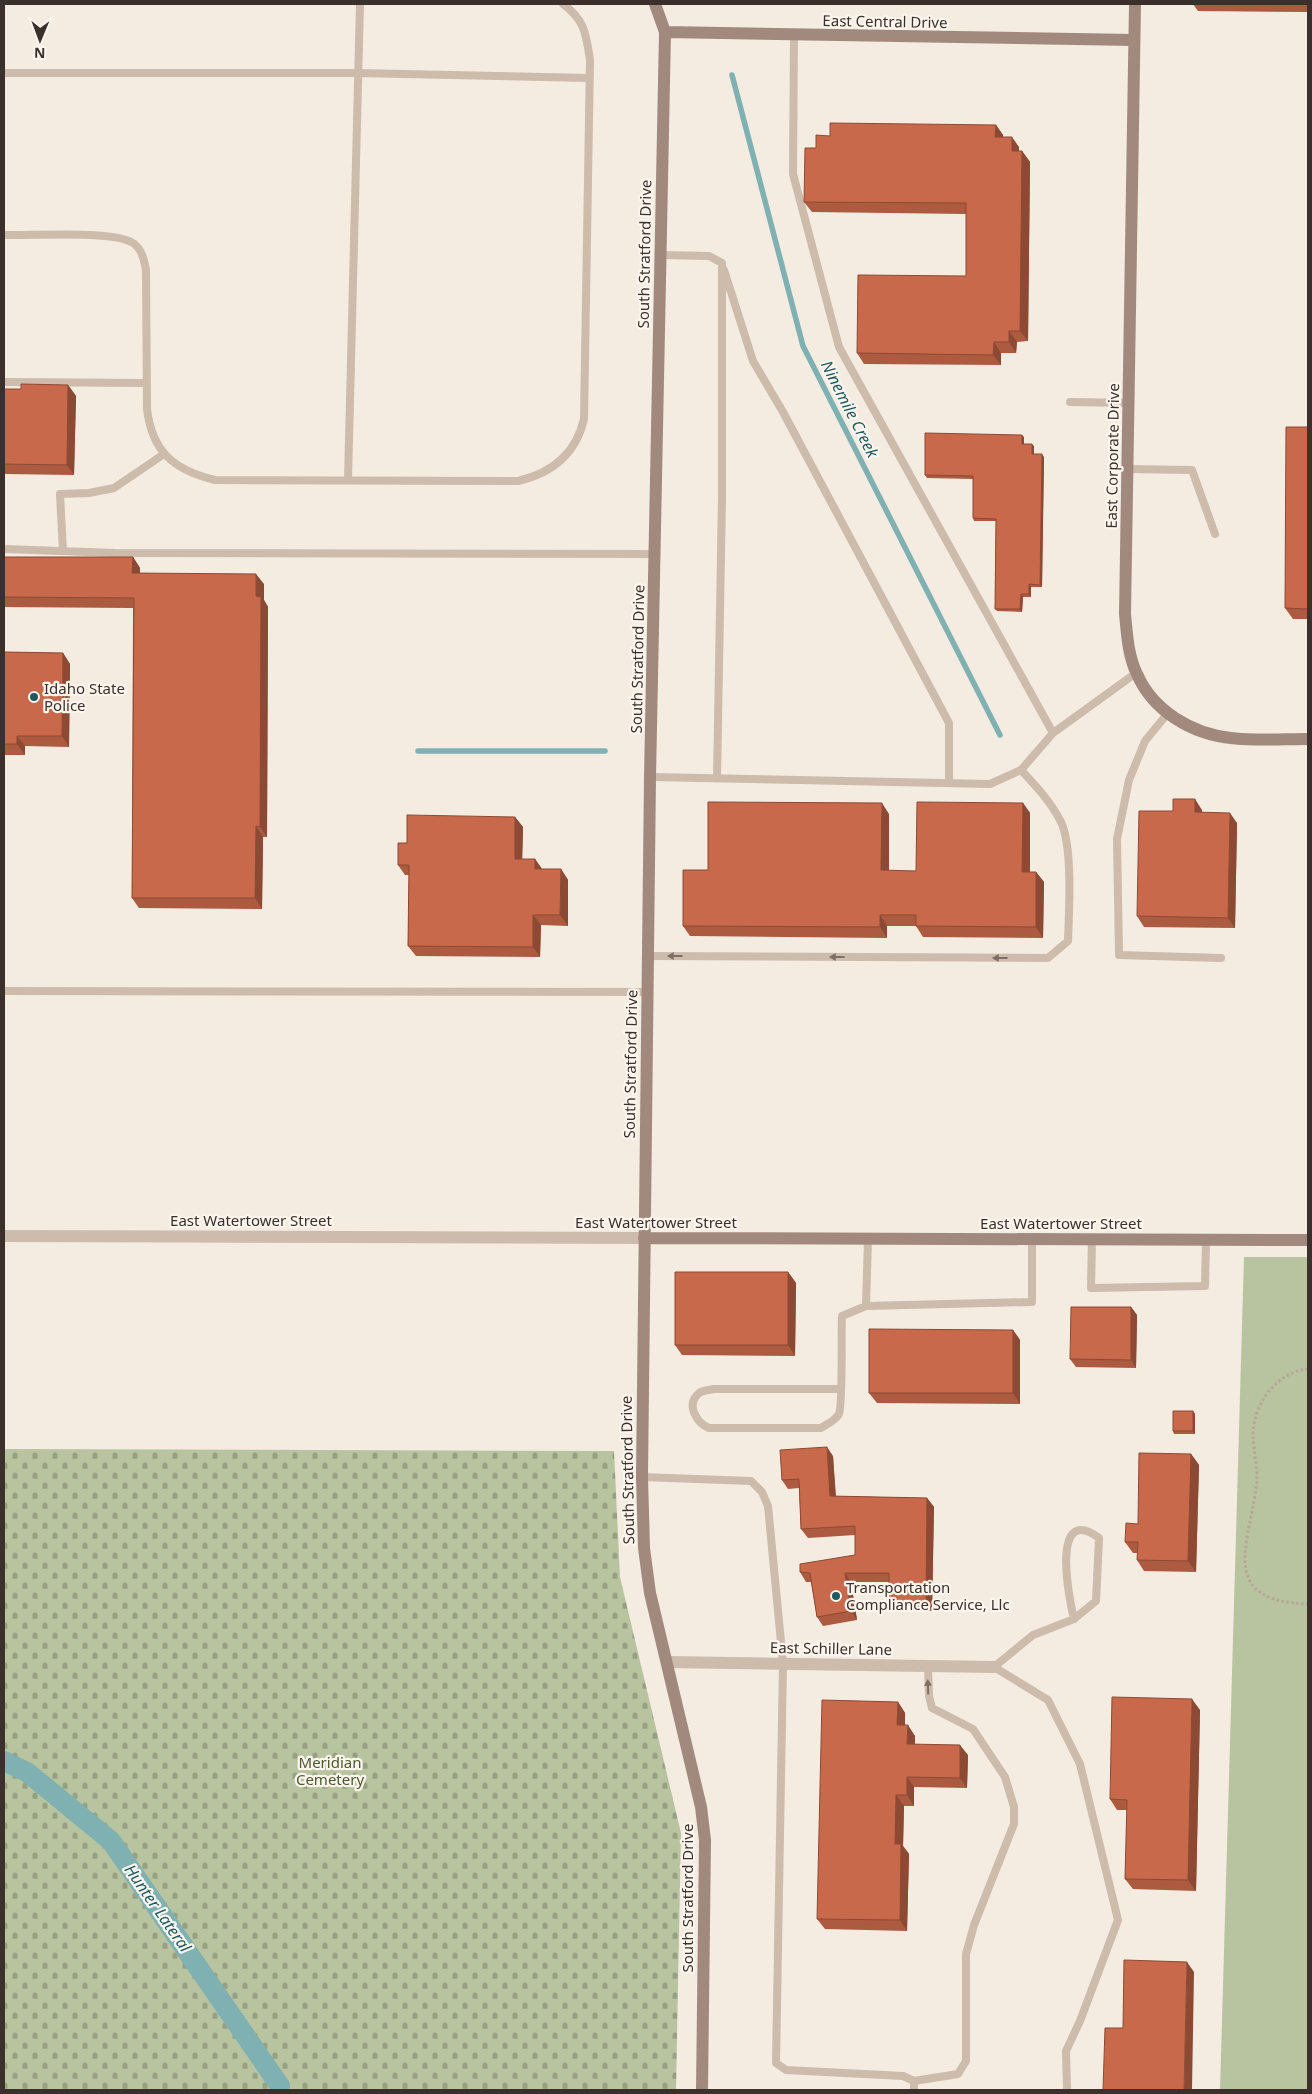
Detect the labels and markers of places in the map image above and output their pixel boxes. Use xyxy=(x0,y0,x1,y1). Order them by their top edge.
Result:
place label: Idaho State Police xyxy=(44,678,125,715)
marker: Idaho State Police xyxy=(28,691,40,703)
place label: Transportation Compliance Service, Llc xyxy=(846,1577,1010,1614)
marker: Transportation Compliance Service, Llc xyxy=(830,1590,842,1602)

